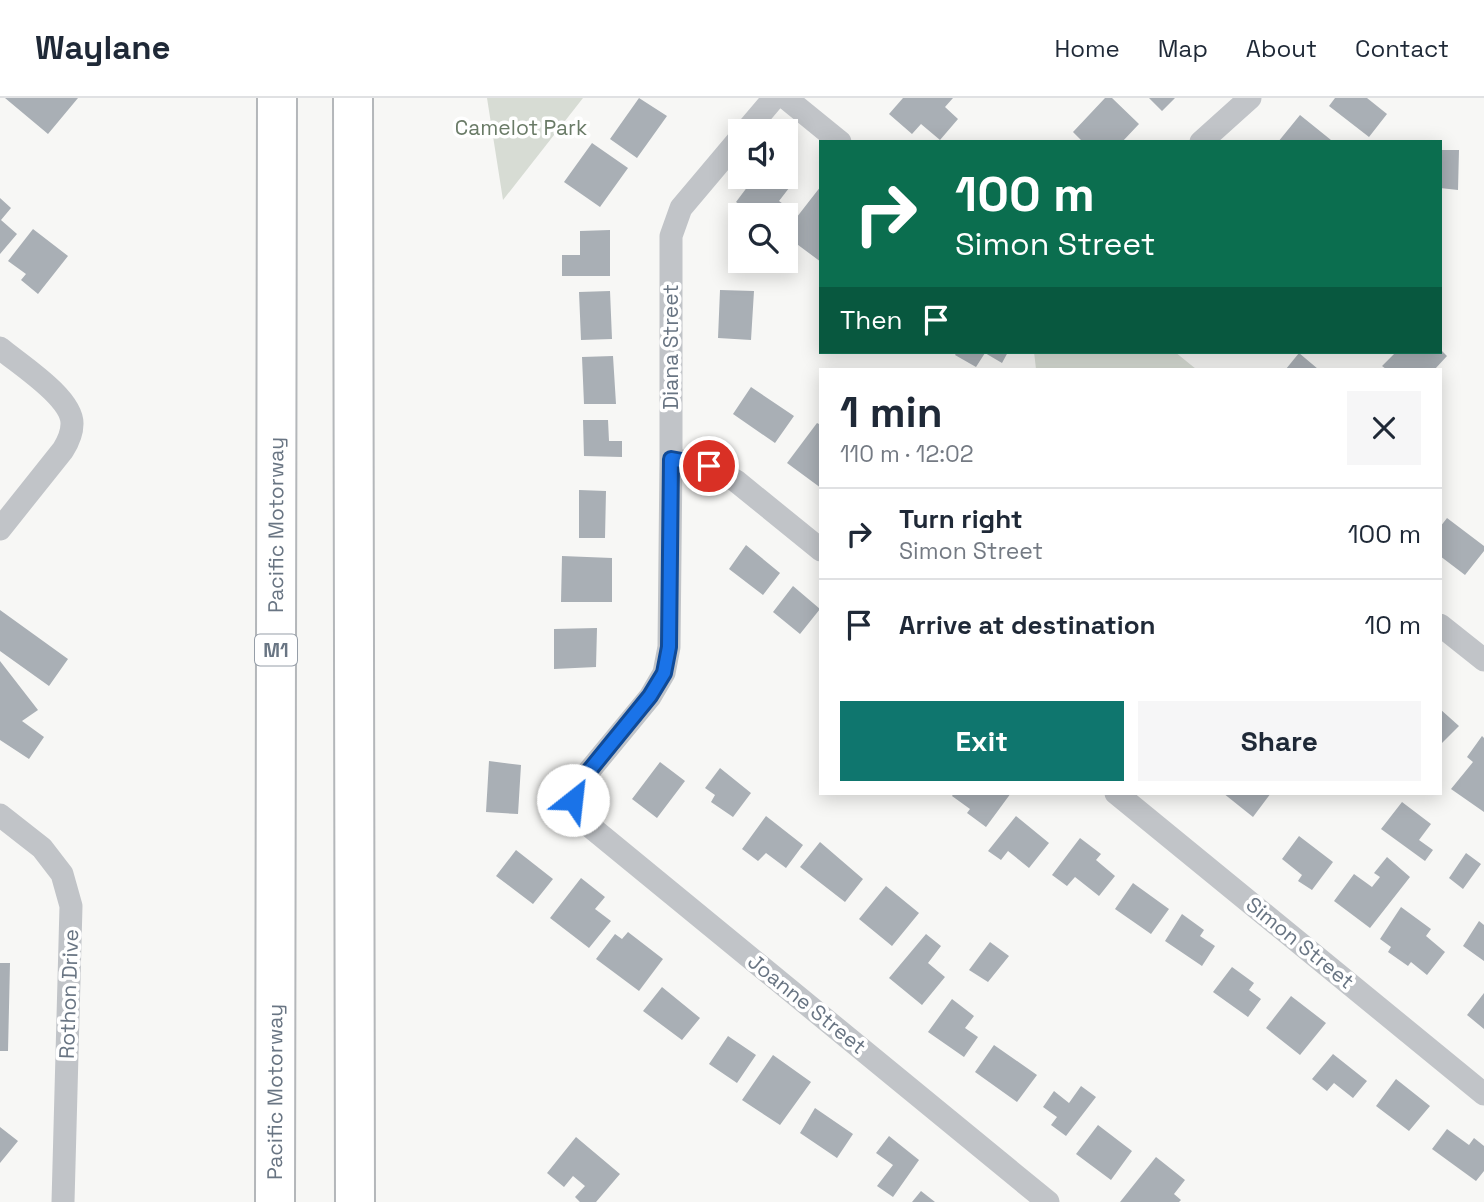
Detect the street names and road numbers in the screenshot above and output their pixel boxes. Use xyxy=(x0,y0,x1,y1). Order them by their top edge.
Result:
street label: Diana Street xyxy=(657,284,684,410)
street label: Pacific Motorway xyxy=(262,437,289,613)
road number: M1 xyxy=(255,635,297,666)
street label: Simon Street xyxy=(1241,891,1360,994)
street label: Rothon Drive xyxy=(53,929,84,1059)
street label: Joanne Street xyxy=(743,948,872,1060)
street label: Pacific Motorway xyxy=(261,1004,288,1180)

